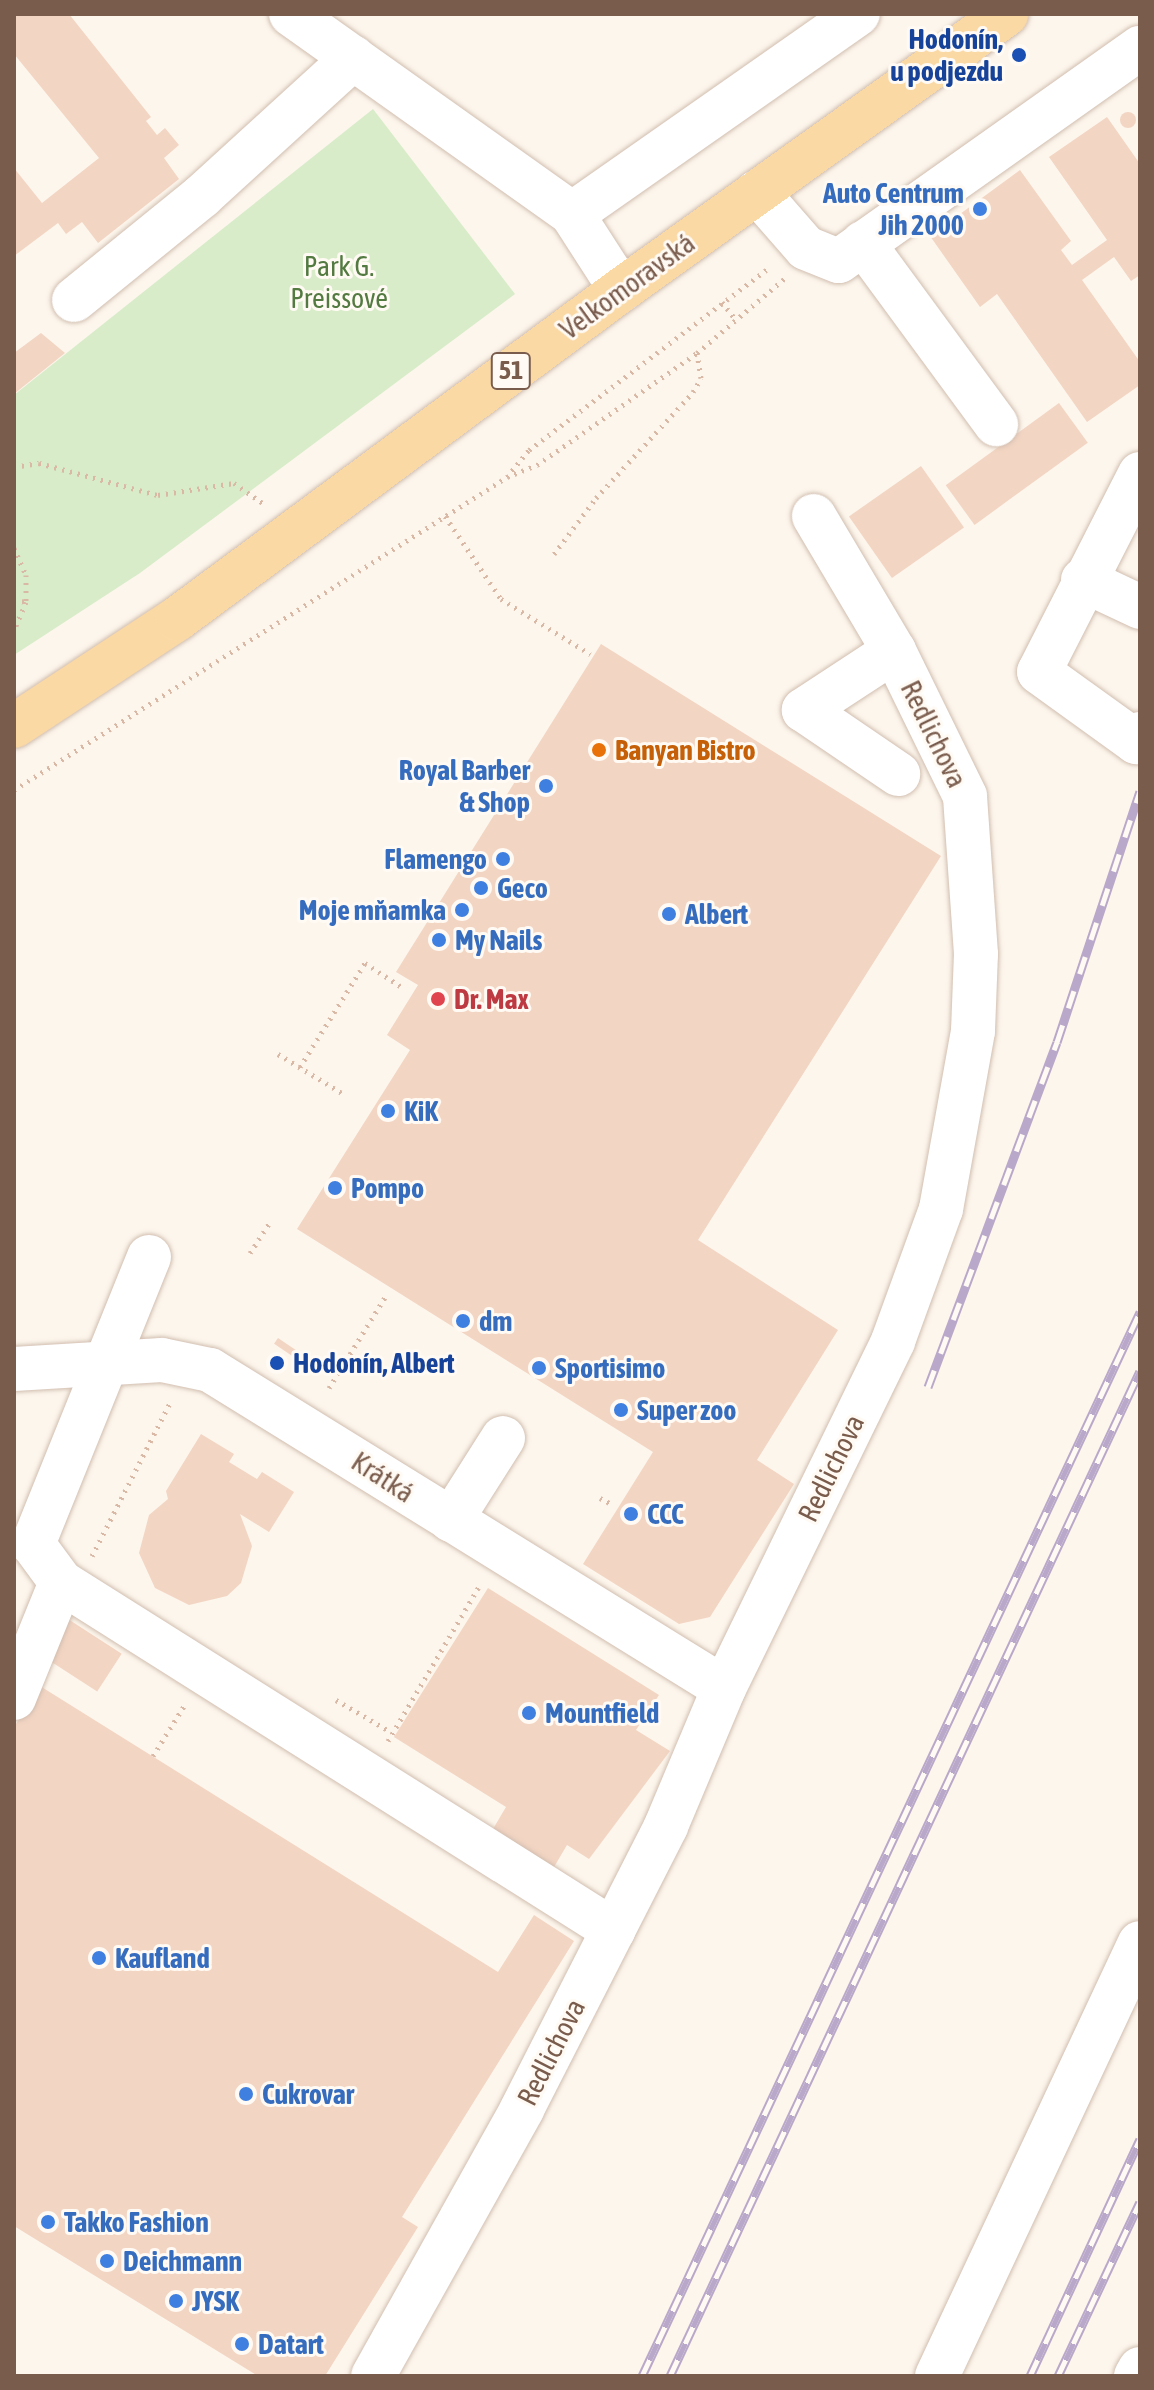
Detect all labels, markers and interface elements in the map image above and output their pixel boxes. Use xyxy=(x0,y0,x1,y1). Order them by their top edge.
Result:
place label: Hodonín, u podjezdu xyxy=(890,22,1003,88)
marker: Hodonín, u podjezdu xyxy=(1010,46,1028,64)
place label: Auto Centrum Jih 2000 xyxy=(823,176,964,242)
marker: Auto Centrum Jih 2000 xyxy=(971,200,989,218)
street label: Velkomoravská xyxy=(553,226,701,346)
park label: Park G. Preissové xyxy=(290,249,388,315)
road number: 51 xyxy=(489,349,533,393)
street label: Redlichova xyxy=(894,675,974,793)
place label: Banyan Bistro xyxy=(615,733,756,767)
marker: Banyan Bistro xyxy=(590,741,608,759)
place label: Royal Barber & Shop xyxy=(399,753,530,819)
marker: Royal Barber & Shop xyxy=(537,777,555,795)
place label: Flamengo xyxy=(384,842,487,876)
marker: Flamengo xyxy=(494,850,512,868)
place label: Geco xyxy=(497,871,548,905)
marker: Geco xyxy=(472,879,490,897)
place label: Moje mňamka xyxy=(299,893,446,927)
place label: Albert xyxy=(685,897,748,931)
marker: Moje mňamka xyxy=(453,901,471,919)
marker: Albert xyxy=(660,905,678,923)
place label: My Nails xyxy=(455,923,542,957)
marker: My Nails xyxy=(430,931,448,949)
place label: Dr. Max xyxy=(454,982,529,1016)
marker: Dr. Max xyxy=(429,990,447,1008)
place label: KiK xyxy=(404,1094,438,1128)
marker: KiK xyxy=(379,1102,397,1120)
place label: Pompo xyxy=(351,1171,424,1205)
marker: Pompo xyxy=(326,1179,344,1197)
place label: dm xyxy=(479,1304,512,1338)
marker: dm xyxy=(454,1312,472,1330)
place label: Hodonín, Albert xyxy=(293,1346,454,1380)
place label: Sportisimo xyxy=(555,1351,665,1385)
marker: Hodonín, Albert xyxy=(268,1354,286,1372)
marker: Sportisimo xyxy=(530,1359,548,1377)
place label: Super zoo xyxy=(637,1393,736,1427)
marker: Super zoo xyxy=(612,1401,630,1419)
street label: Redlichova xyxy=(791,1409,871,1527)
street label: Krátká xyxy=(345,1444,421,1510)
place label: CCC xyxy=(647,1497,684,1531)
marker: CCC xyxy=(622,1505,640,1523)
place label: Mountfield xyxy=(545,1696,659,1730)
marker: Mountfield xyxy=(520,1704,538,1722)
place label: Kaufland xyxy=(115,1941,210,1975)
marker: Kaufland xyxy=(90,1949,108,1967)
street label: Redlichova xyxy=(510,1993,592,2111)
place label: Cukrovar xyxy=(262,2077,354,2111)
marker: Cukrovar xyxy=(237,2085,255,2103)
place label: Takko Fashion xyxy=(64,2205,209,2239)
marker: Takko Fashion xyxy=(39,2213,57,2231)
place label: Deichmann xyxy=(123,2244,242,2278)
marker: Deichmann xyxy=(98,2252,116,2270)
place label: JYSK xyxy=(192,2284,239,2318)
marker: JYSK xyxy=(167,2292,185,2310)
place label: Datart xyxy=(258,2327,324,2361)
marker: Datart xyxy=(233,2335,251,2353)

